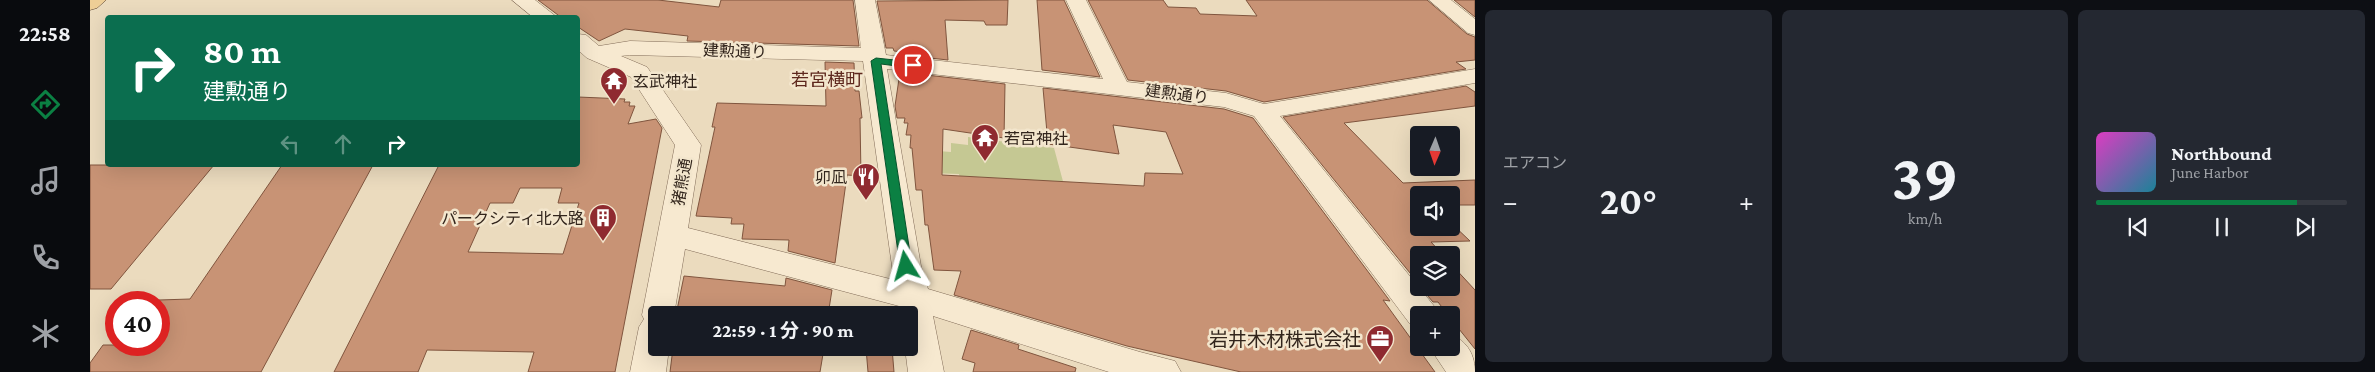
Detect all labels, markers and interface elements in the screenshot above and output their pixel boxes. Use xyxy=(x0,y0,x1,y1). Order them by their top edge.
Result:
text: 22:58 xyxy=(19,21,71,46)
text: 80 m xyxy=(203,32,281,71)
icon: right xyxy=(120,35,185,100)
street label: 建勲通り xyxy=(703,41,767,61)
pin xyxy=(892,44,934,86)
icon: arrive xyxy=(899,51,927,79)
temple icon: 玄武神社 xyxy=(599,66,629,105)
district label: 若宮横町 xyxy=(791,70,863,90)
place label: 玄武神社 xyxy=(633,73,697,90)
text: 建勲通り xyxy=(203,79,291,104)
street label: 建勲通り xyxy=(1144,82,1210,106)
icon: directions xyxy=(28,87,63,122)
temple icon: 若宮神社 xyxy=(970,123,1000,162)
north arrow xyxy=(1410,126,1460,176)
map controls xyxy=(1410,126,1460,356)
icon: left xyxy=(276,130,304,158)
icon: ahead xyxy=(329,130,357,158)
icon: right xyxy=(382,130,410,158)
place label: 若宮神社 xyxy=(1004,130,1068,147)
text: 39 xyxy=(1891,141,1959,213)
text: Northbound xyxy=(2171,143,2272,164)
text: エアコン xyxy=(1503,154,1567,171)
street label: 猪熊通 xyxy=(669,157,695,207)
restaurant icon: 卯凪 xyxy=(851,162,881,201)
icon: music xyxy=(28,163,63,198)
text: June Harbor xyxy=(2171,164,2249,181)
place label: 卯凪 xyxy=(815,169,847,186)
text: 20° xyxy=(1600,180,1657,222)
button: sound xyxy=(1410,186,1460,236)
text: − xyxy=(1503,186,1518,217)
text: + xyxy=(1739,186,1754,217)
building icon: パークシティ北大路 xyxy=(588,203,618,242)
place label: パークシティ北大路 xyxy=(441,210,584,227)
text: km/h xyxy=(1908,210,1942,227)
icon: previous xyxy=(2124,213,2152,241)
icon: pause xyxy=(2208,213,2236,241)
icon: next xyxy=(2291,213,2319,241)
position arrow xyxy=(879,239,931,291)
icon: phone xyxy=(28,240,63,275)
button: layers xyxy=(1410,246,1460,296)
speed limit sign: 40 xyxy=(105,291,170,356)
button: + xyxy=(1410,306,1460,356)
icon: climate xyxy=(28,316,63,351)
text: 22:59 · 1 分 · 90 m xyxy=(713,320,853,341)
office icon: 岩井木材株式会社 xyxy=(1365,324,1395,363)
place label: 岩井木材株式会社 xyxy=(1209,329,1361,350)

